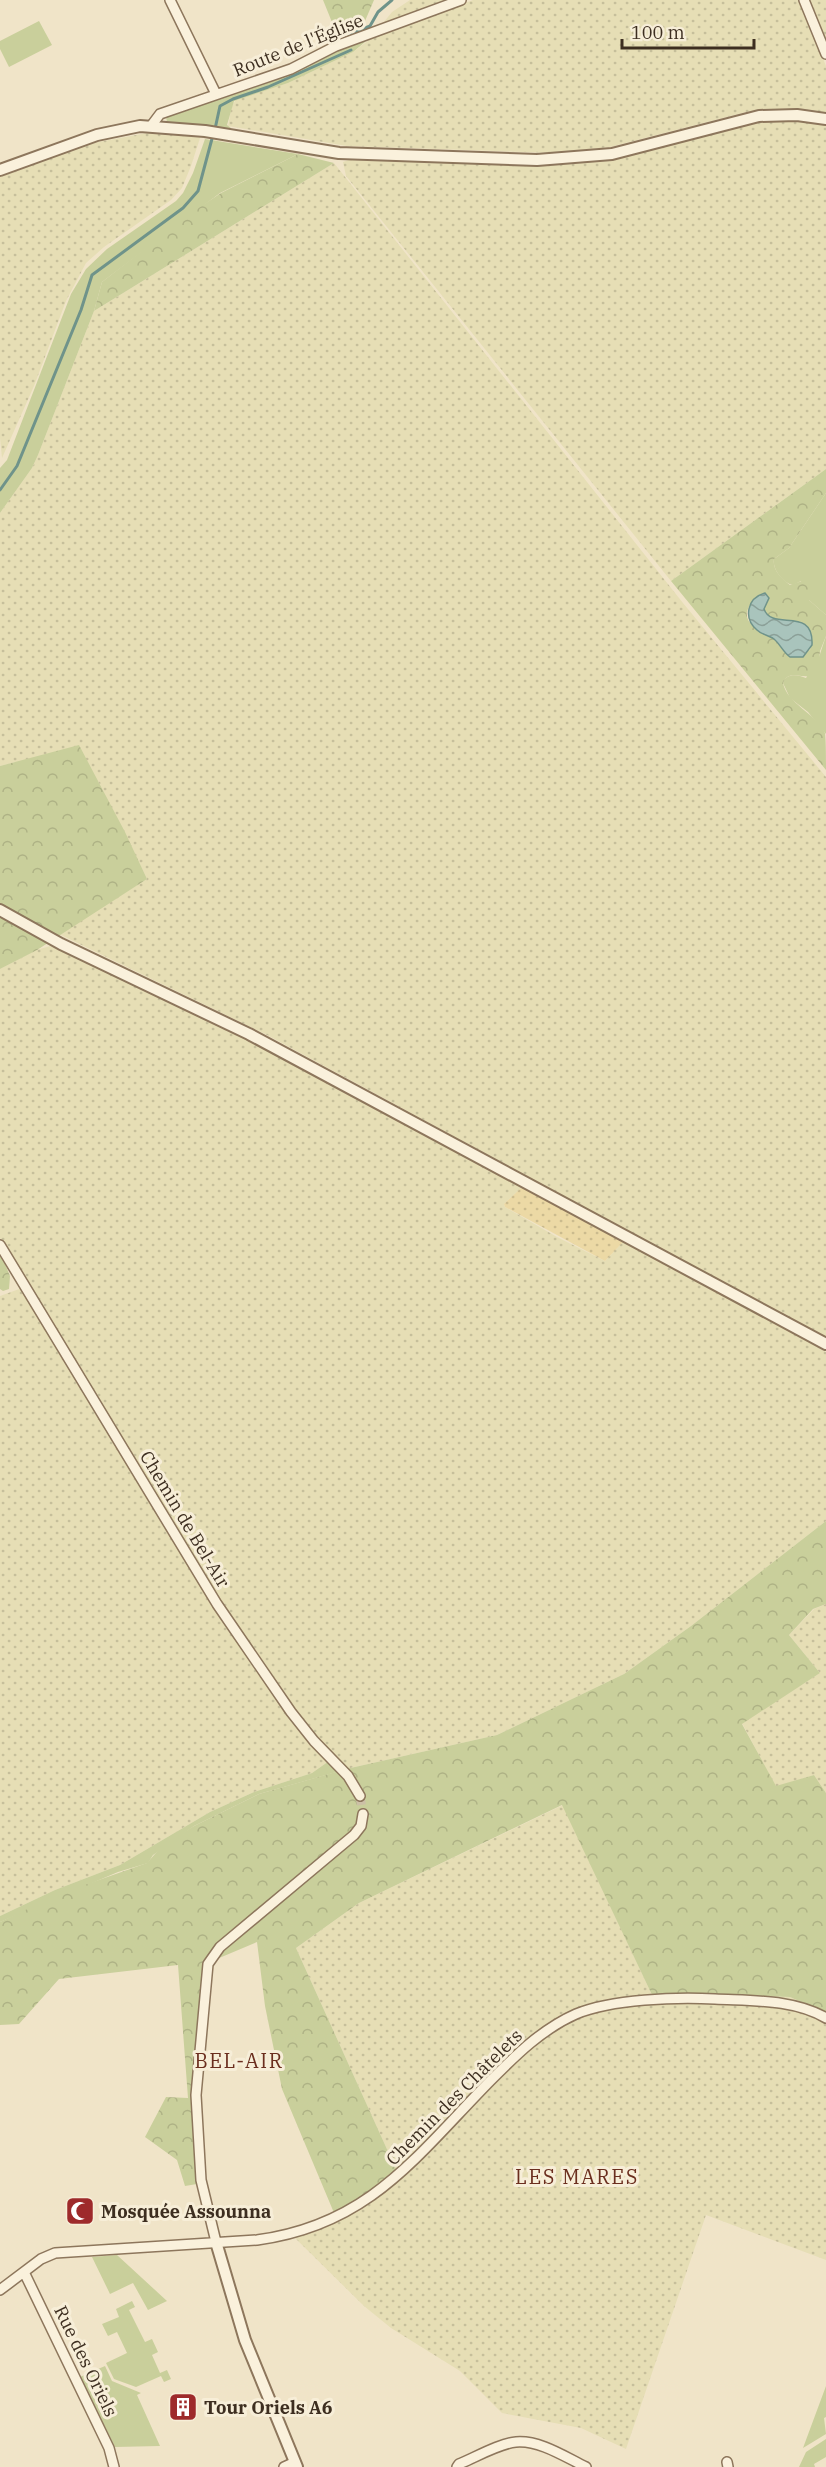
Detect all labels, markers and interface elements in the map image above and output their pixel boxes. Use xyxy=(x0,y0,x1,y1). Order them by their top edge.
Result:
street label: Route de l'Église xyxy=(229,8,367,82)
scale bar xyxy=(622,12,754,50)
text: 100 m xyxy=(631,21,685,44)
street label: Chemin de Bel-Air xyxy=(135,1446,235,1592)
street label: Chemin des Châtelets xyxy=(381,2024,527,2170)
district label: BEL-AIR xyxy=(194,2047,284,2074)
district label: LES MARES xyxy=(515,2163,639,2190)
mosque icon: Mosquée Assounna xyxy=(64,2195,96,2227)
place label: Mosquée Assounna xyxy=(101,2200,271,2223)
street label: Rue des Oriels xyxy=(49,2302,123,2420)
building icon: Tour Oriels A6 xyxy=(167,2391,199,2423)
place label: Tour Oriels A6 xyxy=(204,2396,333,2419)

